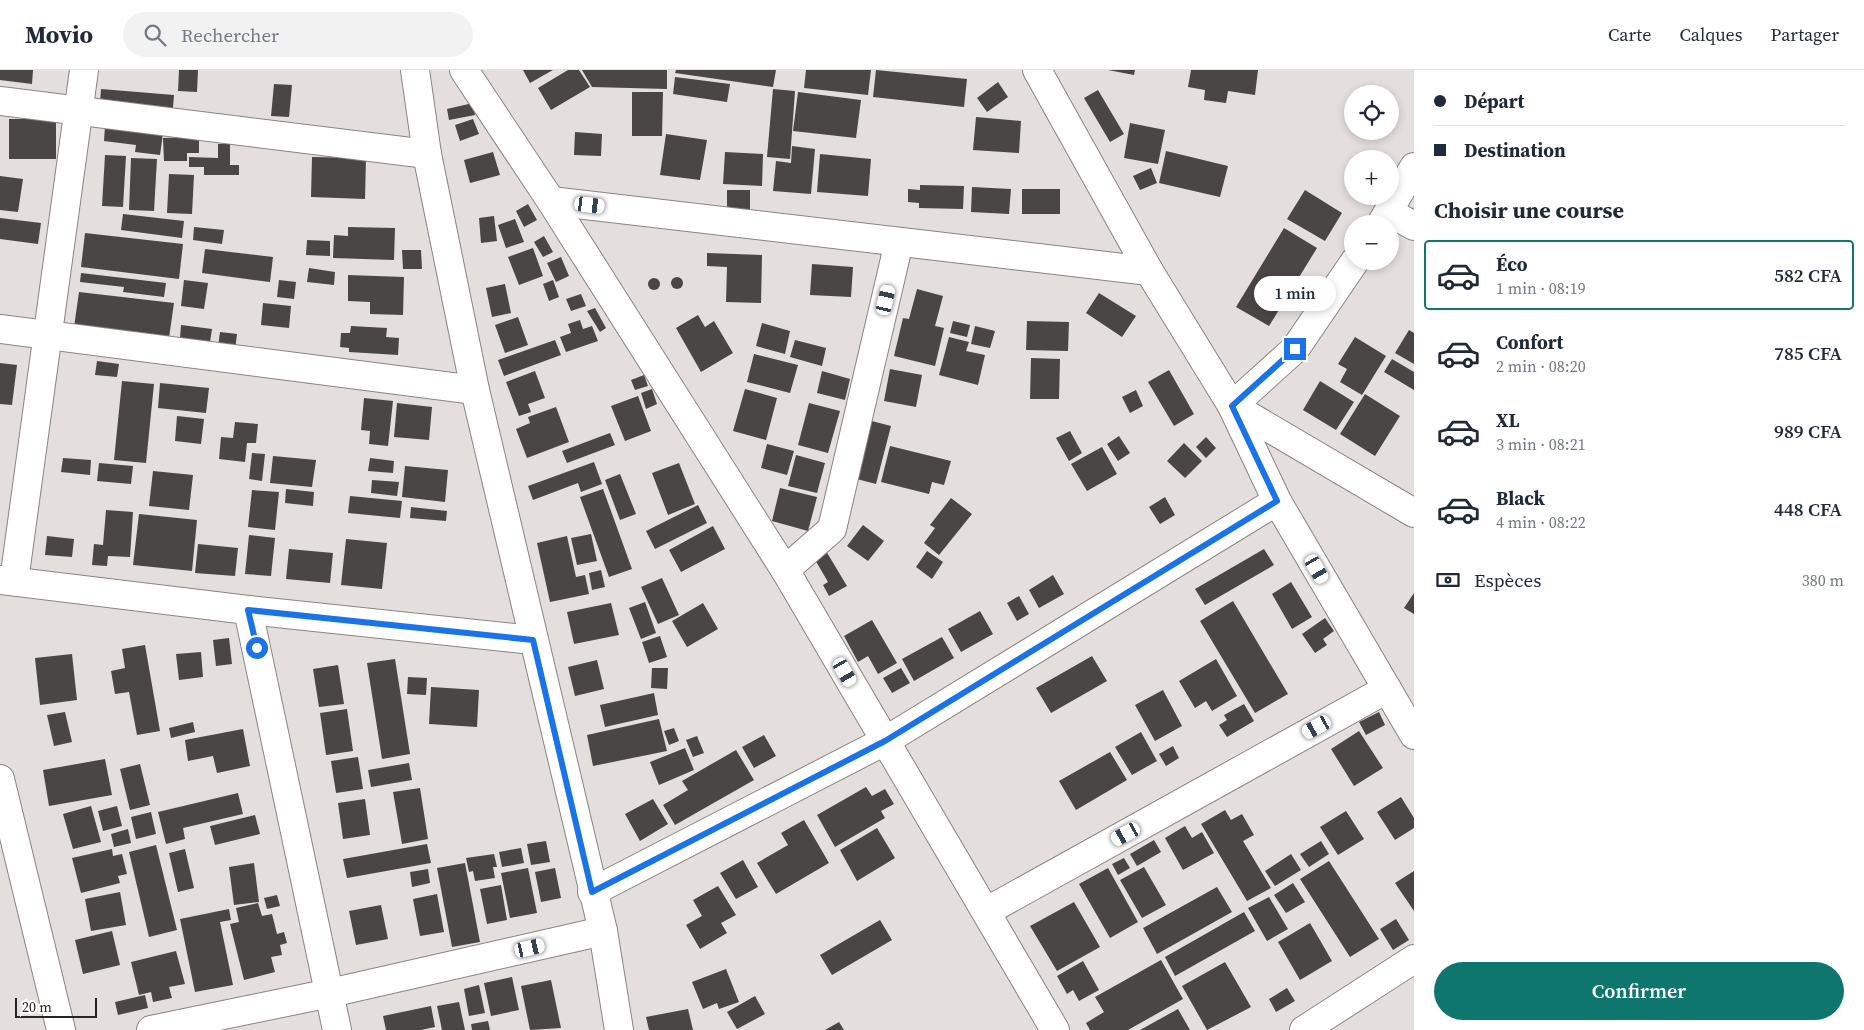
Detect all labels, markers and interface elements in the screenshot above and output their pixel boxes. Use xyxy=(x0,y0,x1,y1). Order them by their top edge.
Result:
search box xyxy=(123,12,473,57)
text: Movio xyxy=(25,18,93,51)
icon: search xyxy=(141,21,169,49)
text: Rechercher xyxy=(181,22,279,48)
text: Carte xyxy=(1608,22,1651,47)
text: Calques xyxy=(1679,22,1743,47)
text: Partager xyxy=(1771,22,1839,47)
map controls xyxy=(1344,85,1399,270)
button: locate xyxy=(1344,85,1399,140)
text: Départ xyxy=(1464,88,1524,114)
text: Destination xyxy=(1464,137,1566,163)
button: + xyxy=(1344,150,1399,205)
text: Choisir une course xyxy=(1434,195,1624,225)
car xyxy=(574,196,605,214)
button: − xyxy=(1344,215,1399,270)
text: Éco xyxy=(1496,251,1528,277)
icon: car xyxy=(1436,253,1481,298)
text: 582 CFA xyxy=(1774,262,1842,288)
callout: 1 min xyxy=(1254,276,1336,312)
text: 1 min · 08:19 xyxy=(1496,277,1586,299)
text: 1 min xyxy=(1274,282,1316,304)
car xyxy=(875,284,896,316)
text: Confort xyxy=(1496,329,1563,355)
icon: car xyxy=(1436,331,1481,376)
route end xyxy=(1284,338,1306,360)
text: 785 CFA xyxy=(1774,340,1842,366)
text: 2 min · 08:20 xyxy=(1496,355,1586,377)
text: XL xyxy=(1496,407,1519,433)
icon: car xyxy=(1436,409,1481,454)
text: 989 CFA xyxy=(1774,418,1842,444)
text: 3 min · 08:21 xyxy=(1496,433,1586,455)
text: Black xyxy=(1496,485,1545,511)
icon: car xyxy=(1436,487,1481,532)
text: 448 CFA xyxy=(1774,496,1842,522)
text: 4 min · 08:22 xyxy=(1496,511,1586,533)
car xyxy=(1303,552,1330,586)
icon: cash xyxy=(1434,566,1462,594)
text: Espèces xyxy=(1474,567,1542,593)
text: 380 m xyxy=(1802,569,1844,591)
route start xyxy=(246,637,268,659)
car xyxy=(831,655,858,689)
car xyxy=(1300,713,1333,741)
car xyxy=(1109,820,1142,848)
car xyxy=(513,937,546,959)
button: Confirmer xyxy=(1434,962,1844,1020)
scale bar xyxy=(15,995,98,1018)
text: 20 m xyxy=(22,997,52,1017)

